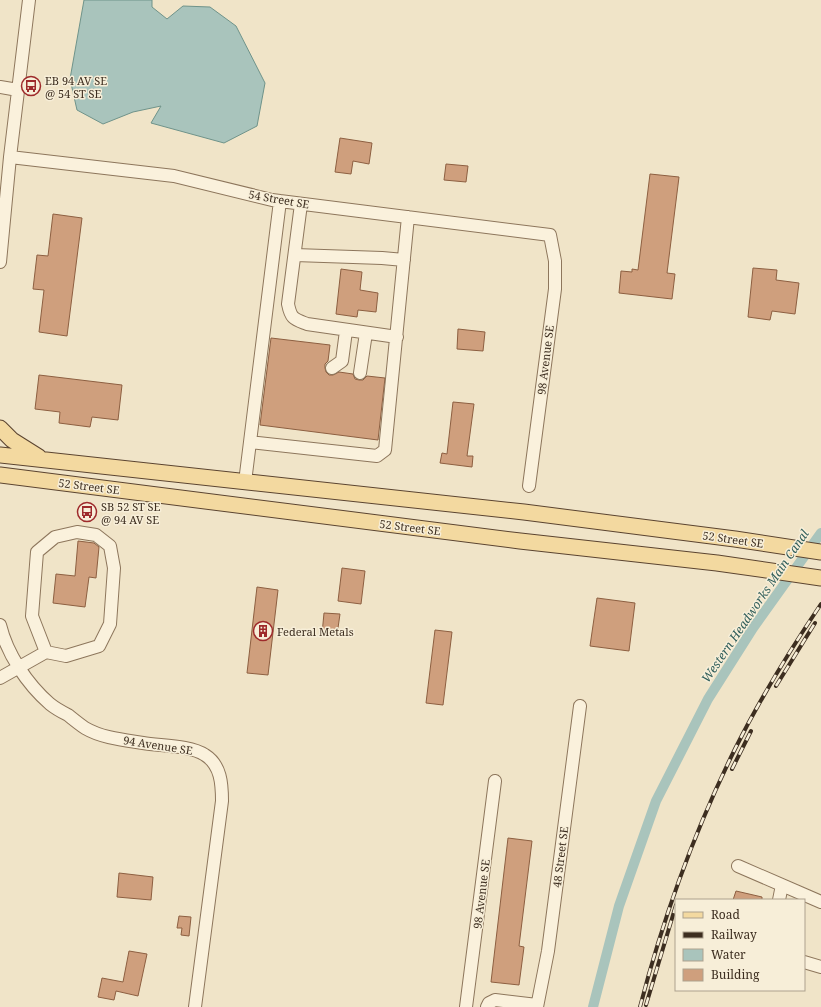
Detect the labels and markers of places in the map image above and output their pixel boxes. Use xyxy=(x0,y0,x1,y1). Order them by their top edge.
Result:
place label: EB 94 AV SE @ 54 ST SE xyxy=(45,73,107,101)
bus stop icon: EB 94 AV SE @ 54 ST SE xyxy=(20,75,42,97)
place label: SB 52 ST SE @ 94 AV SE xyxy=(101,499,161,527)
bus stop icon: SB 52 ST SE @ 94 AV SE xyxy=(76,501,98,523)
building icon: Federal Metals xyxy=(252,620,274,642)
place label: Federal Metals xyxy=(277,624,354,639)

